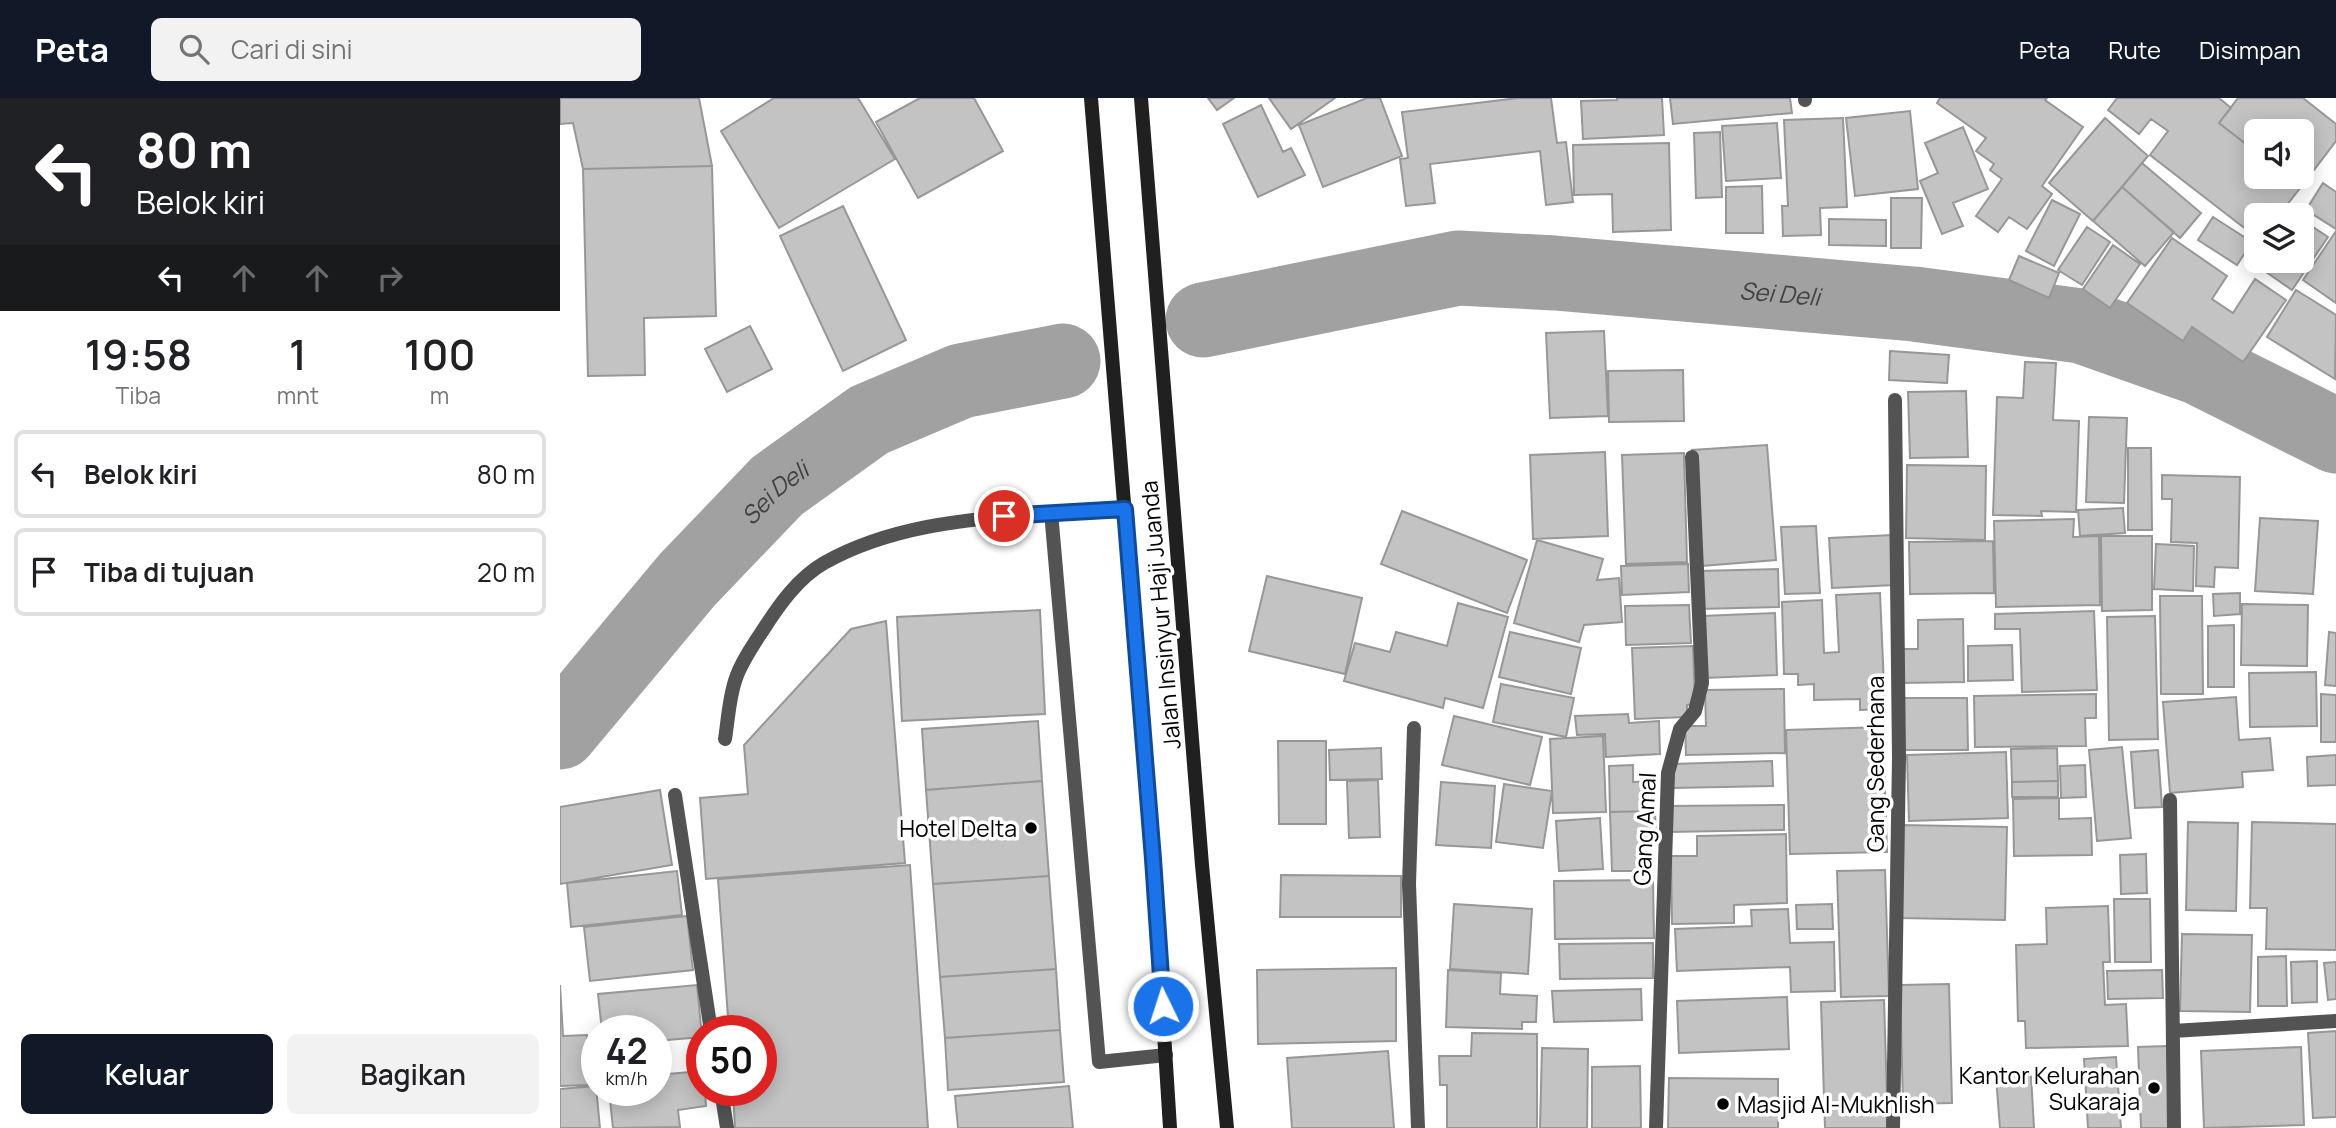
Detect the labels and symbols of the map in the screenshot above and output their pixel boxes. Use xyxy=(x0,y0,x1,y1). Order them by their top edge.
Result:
water label: Sei Deli xyxy=(1738,273,1825,313)
water label: Sei Deli xyxy=(733,451,817,531)
street label: Jalan Insinyur Haji Juanda xyxy=(1132,479,1188,751)
pin xyxy=(974,486,1034,546)
street label: Gang Sederhana xyxy=(1859,676,1891,852)
street label: Gang Amal xyxy=(1625,772,1663,886)
place label: Hotel Delta xyxy=(899,812,1017,844)
marker: Hotel Delta xyxy=(1023,820,1039,836)
position arrow xyxy=(1126,969,1200,1043)
speed limit sign: 50 xyxy=(686,1015,777,1106)
place label: Kantor Kelurahan Sukaraja xyxy=(1959,1059,2140,1117)
marker: Kantor Kelurahan Sukaraja xyxy=(2146,1080,2162,1096)
place label: Masjid Al-Mukhlish xyxy=(1737,1088,1935,1120)
marker: Masjid Al-Mukhlish xyxy=(1715,1096,1731,1112)

